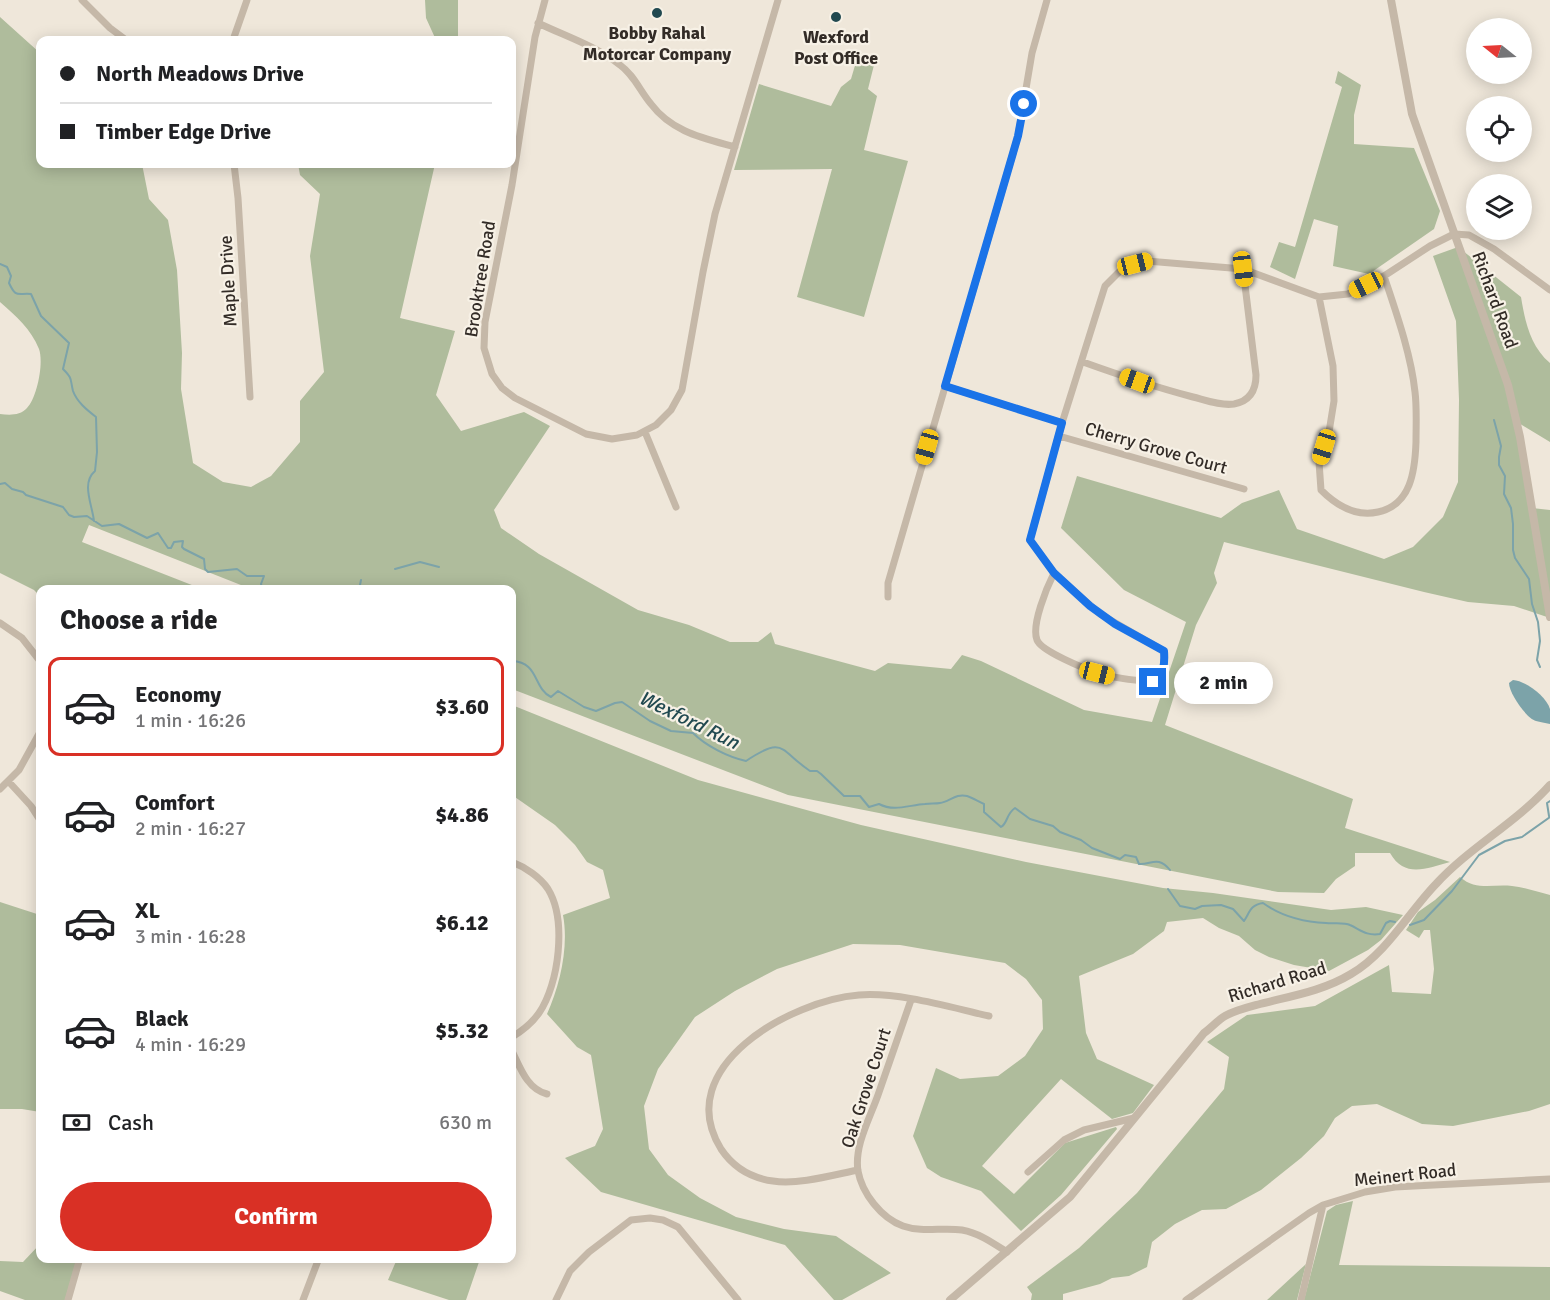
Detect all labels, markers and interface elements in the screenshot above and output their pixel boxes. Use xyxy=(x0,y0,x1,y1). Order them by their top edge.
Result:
marker: Bobby Rahal Motorcar Company xyxy=(650,6,664,20)
marker: Wexford Post Office xyxy=(829,10,843,24)
north arrow xyxy=(1466,18,1532,84)
map controls xyxy=(1466,18,1532,240)
place label: Bobby Rahal Motorcar Company xyxy=(583,22,731,65)
place label: Wexford Post Office xyxy=(794,26,878,69)
text: North Meadows Drive xyxy=(96,60,304,87)
route start xyxy=(1010,90,1037,117)
button: locate xyxy=(1466,96,1532,162)
text: Timber Edge Drive xyxy=(96,118,271,145)
button: layers xyxy=(1466,174,1532,240)
street label: Brooktree Road xyxy=(460,219,500,339)
street label: Maple Drive xyxy=(215,235,241,327)
street label: Richard Road xyxy=(1467,249,1523,351)
car xyxy=(1232,250,1254,288)
car xyxy=(1115,251,1155,277)
car xyxy=(1346,269,1386,301)
car xyxy=(1117,366,1157,396)
street label: Cherry Grove Court xyxy=(1082,417,1230,479)
car xyxy=(913,427,941,467)
car xyxy=(1310,427,1338,467)
text: Choose a ride xyxy=(60,604,218,637)
car xyxy=(1077,660,1117,686)
callout: 2 min xyxy=(1174,661,1273,703)
route end xyxy=(1139,668,1166,695)
text: 2 min xyxy=(1199,670,1248,695)
icon: car xyxy=(63,680,117,734)
text: Economy xyxy=(135,681,221,708)
water label: Wexford Run xyxy=(635,685,744,755)
text: $3.60 xyxy=(435,693,489,720)
text: 1 min · 16:26 xyxy=(135,708,246,733)
icon: car xyxy=(63,788,117,842)
text: Comfort xyxy=(135,789,215,816)
text: $4.86 xyxy=(435,801,489,828)
text: 2 min · 16:27 xyxy=(135,816,246,841)
icon: car xyxy=(63,896,117,950)
text: XL xyxy=(135,897,160,924)
text: $6.12 xyxy=(435,909,489,936)
text: 3 min · 16:28 xyxy=(135,924,246,949)
street label: Richard Road xyxy=(1225,957,1329,1007)
icon: car xyxy=(63,1004,117,1058)
text: Black xyxy=(135,1005,189,1032)
text: $5.32 xyxy=(435,1017,489,1044)
street label: Oak Grove Court xyxy=(836,1025,896,1151)
text: 4 min · 16:29 xyxy=(135,1032,246,1057)
icon: cash xyxy=(60,1106,93,1139)
text: Cash xyxy=(108,1109,154,1136)
text: 630 m xyxy=(439,1110,492,1135)
street label: Meinert Road xyxy=(1353,1159,1457,1191)
button: Confirm xyxy=(60,1182,492,1251)

